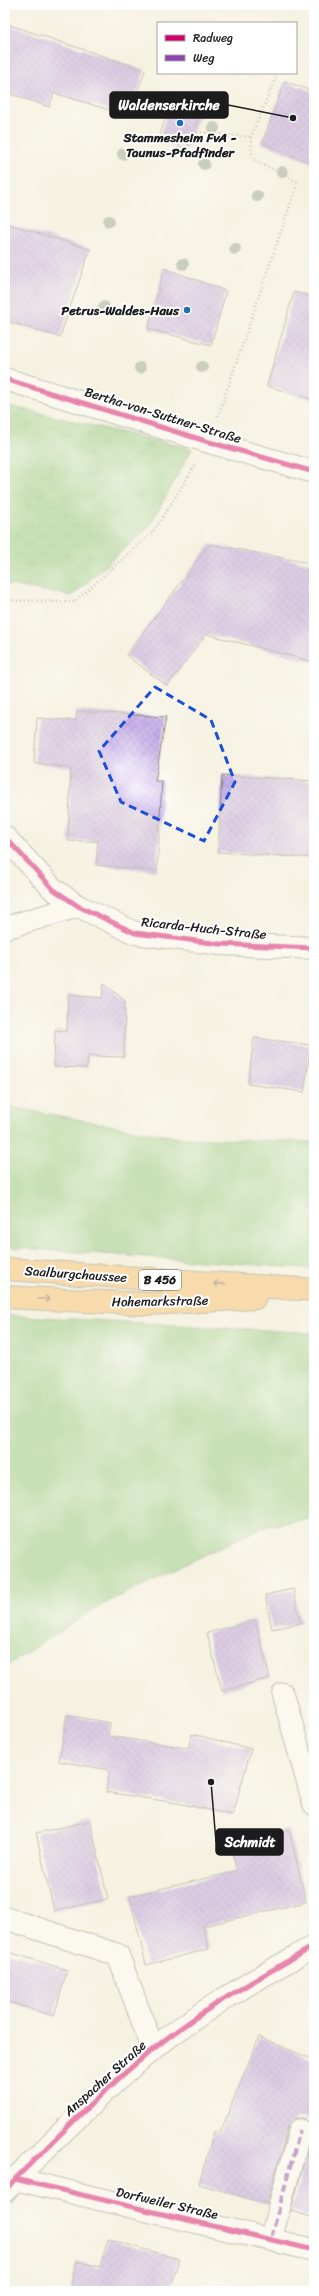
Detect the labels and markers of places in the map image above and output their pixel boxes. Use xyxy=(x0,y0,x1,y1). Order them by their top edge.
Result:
callout: Waldenserkirche xyxy=(110,92,228,118)
marker: Stammesheim FvA - Taunus-Pfadfinder xyxy=(175,118,185,128)
place label: Stammesheim FvA - Taunus-Pfadfinder xyxy=(122,126,237,164)
place label: Petrus-Waldes-Haus xyxy=(61,299,180,322)
marker: Petrus-Waldes-Haus xyxy=(182,305,192,315)
callout: Schmidt xyxy=(216,1829,283,1855)

